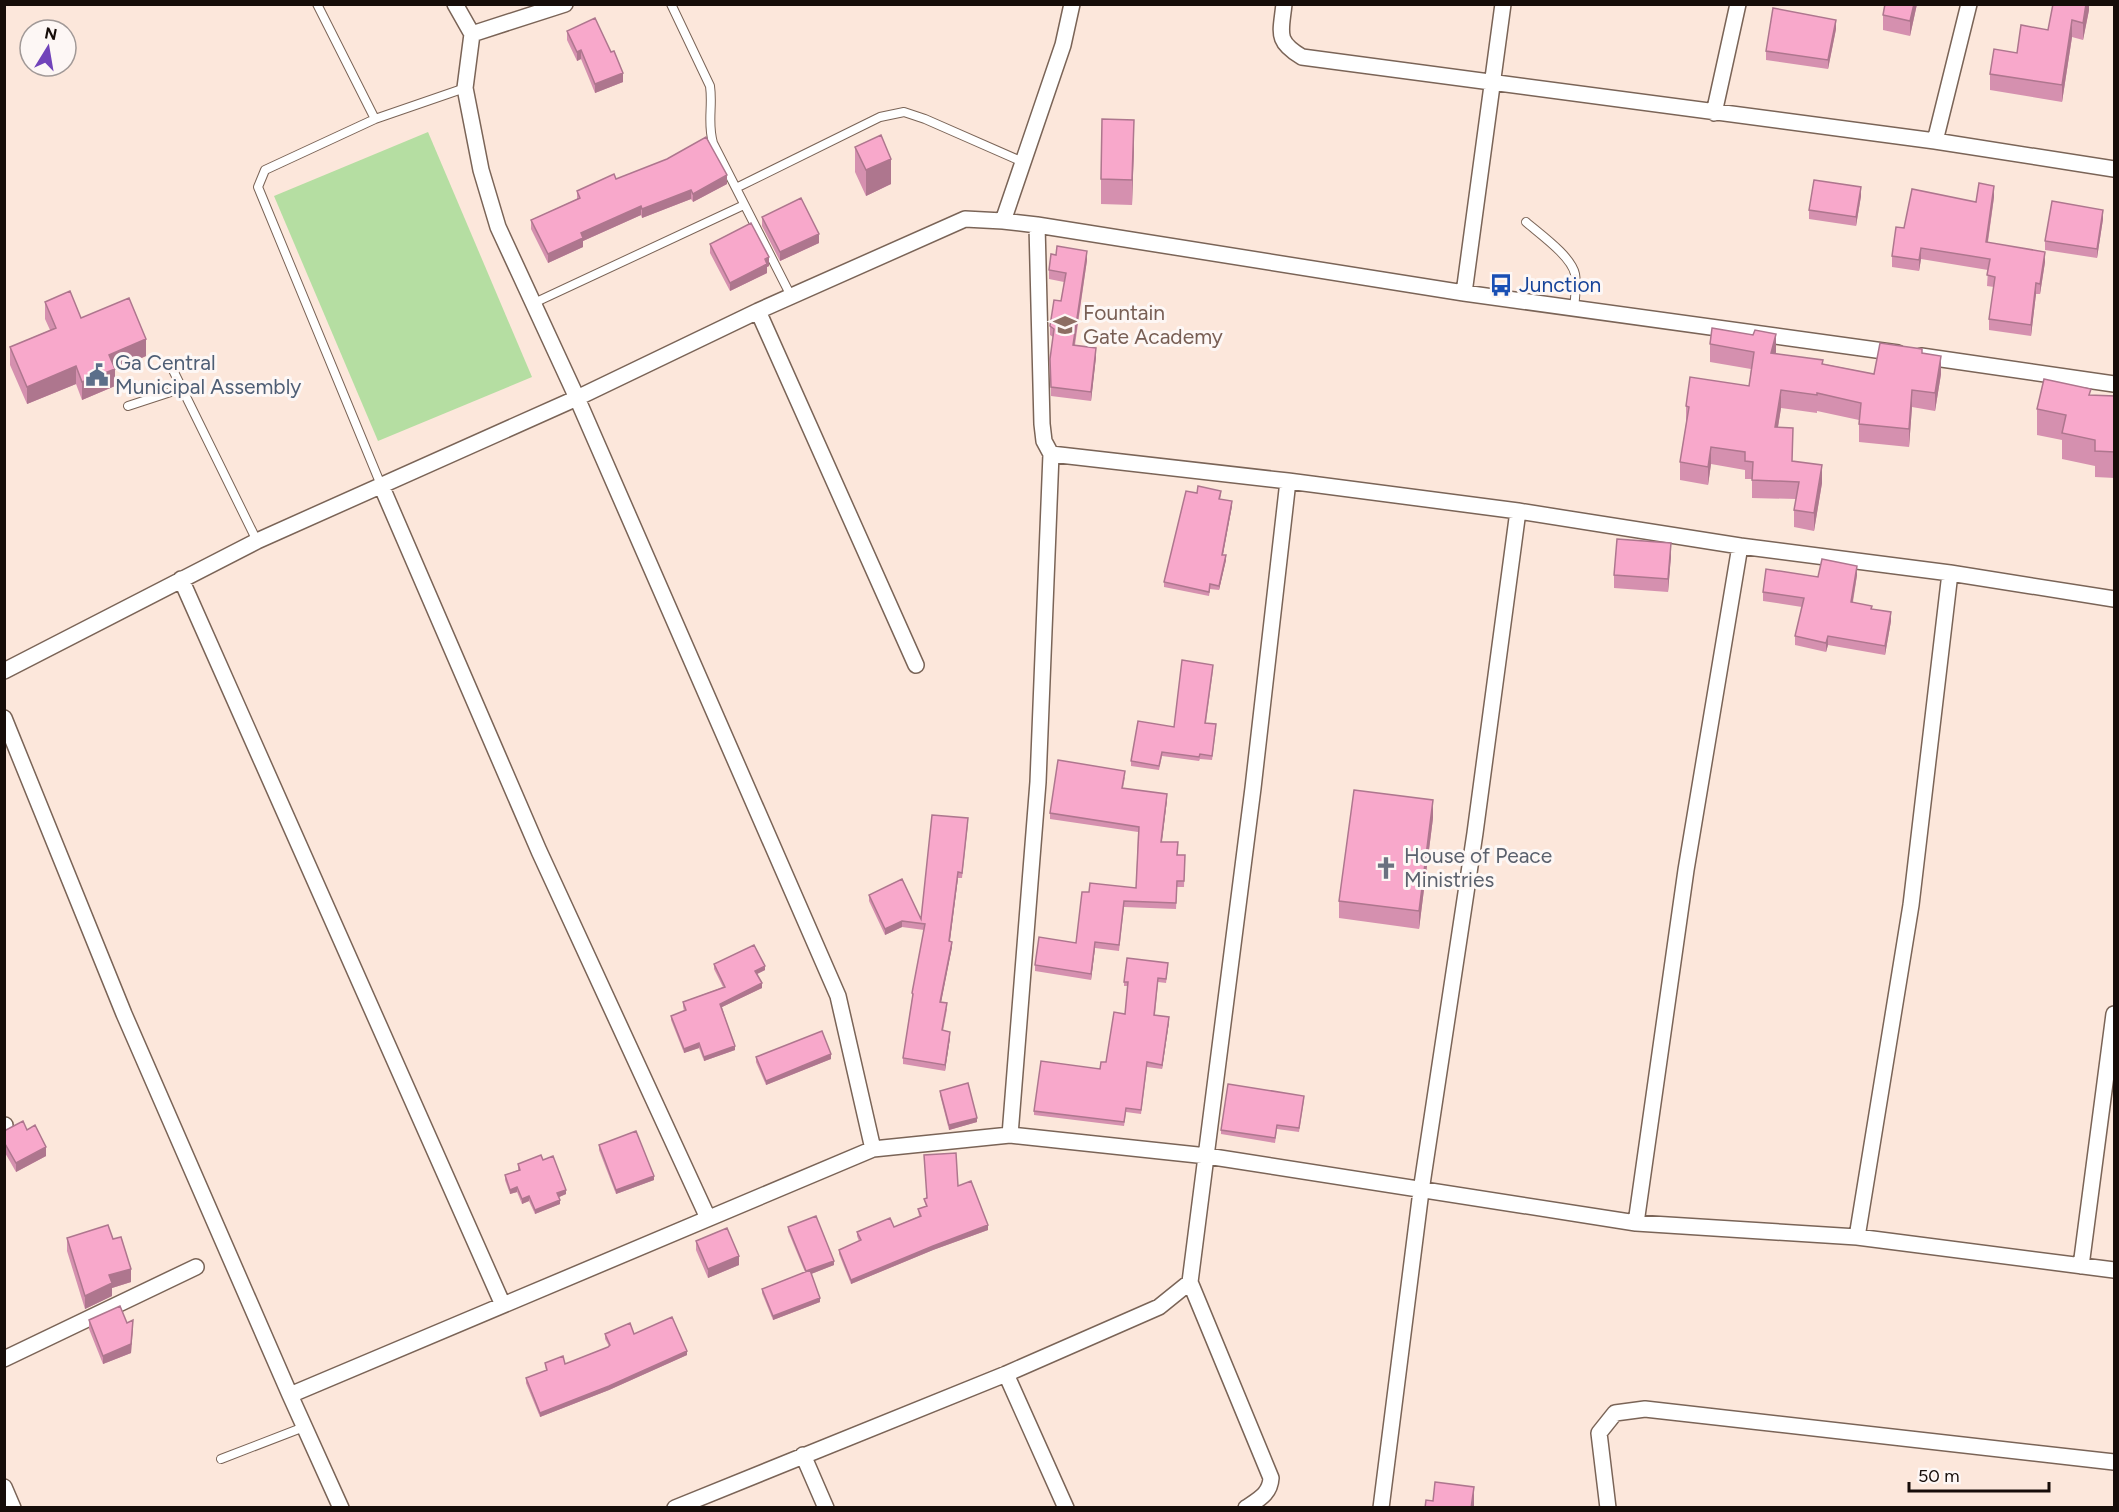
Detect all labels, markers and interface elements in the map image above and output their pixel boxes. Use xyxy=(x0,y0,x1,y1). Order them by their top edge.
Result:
north arrow xyxy=(18,18,78,78)
text: N xyxy=(43,23,59,44)
bus stop icon: Junction xyxy=(1488,272,1514,298)
place label: Junction xyxy=(1519,272,1601,297)
place label: Fountain Gate Academy xyxy=(1083,300,1223,349)
school or university icon: Fountain Gate Academy xyxy=(1052,312,1078,338)
place label: Ga Central Municipal Assembly xyxy=(115,350,301,399)
public building icon: Ga Central Municipal Assembly xyxy=(84,362,110,388)
place label: House of Peace Ministries xyxy=(1404,843,1552,892)
church icon: House of Peace Ministries xyxy=(1373,855,1399,881)
scale bar xyxy=(1909,1455,2048,1493)
text: 50 m xyxy=(1918,1465,1960,1487)

